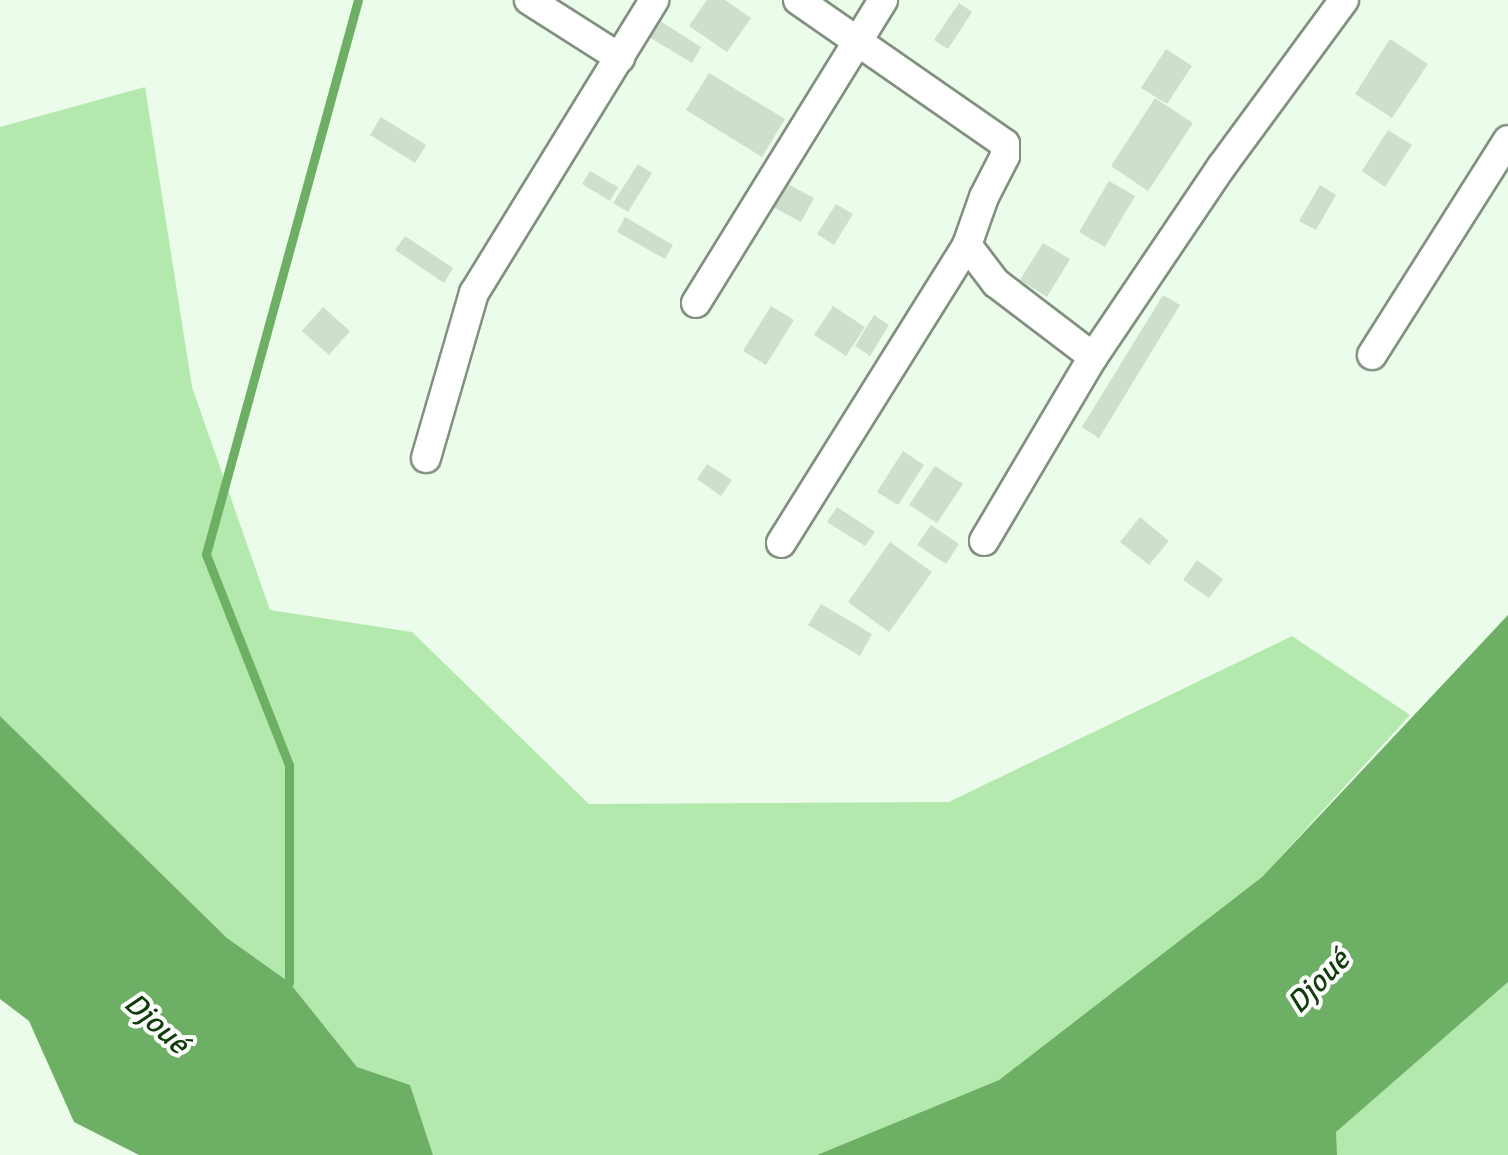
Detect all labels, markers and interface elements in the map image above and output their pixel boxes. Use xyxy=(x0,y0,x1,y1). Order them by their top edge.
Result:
water label: Djoué xyxy=(1280,943,1358,1021)
water label: Djoué xyxy=(116,986,196,1062)

